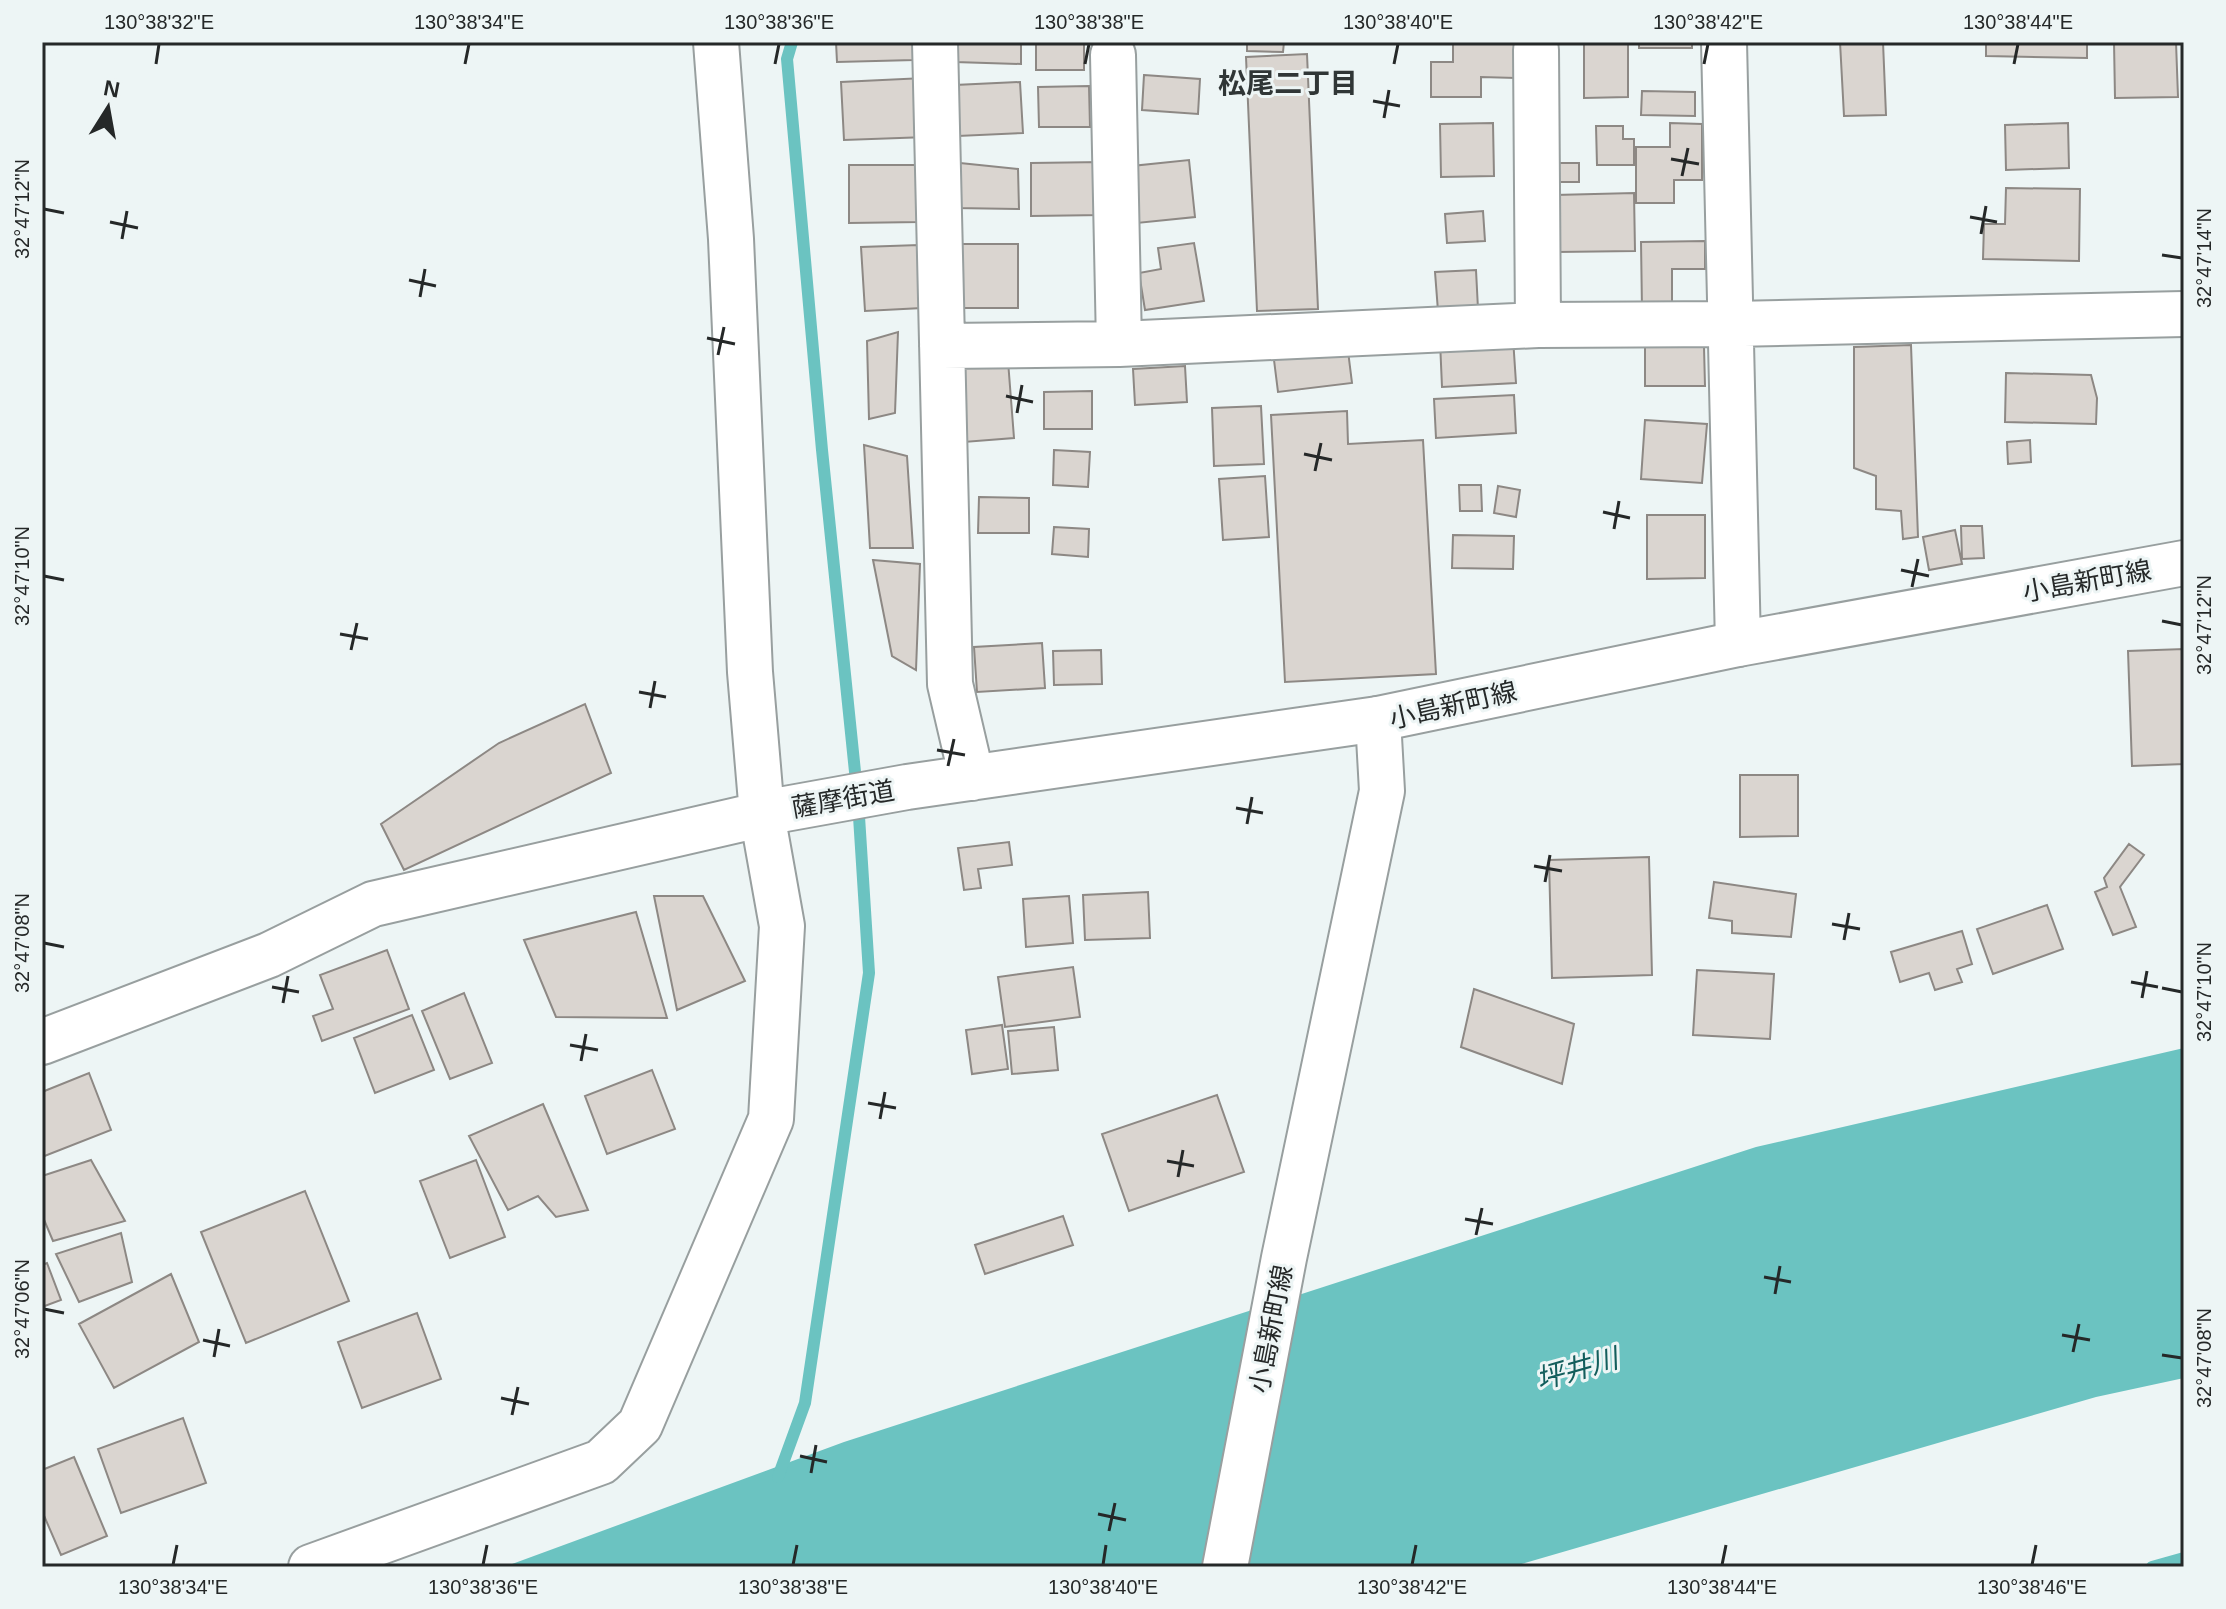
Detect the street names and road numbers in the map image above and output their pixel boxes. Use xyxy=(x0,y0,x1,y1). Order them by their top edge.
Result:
street label: 小島新町線 xyxy=(2020,555,2154,607)
street label: 小島新町線 xyxy=(1386,676,1520,734)
street label: 薩摩街道 xyxy=(789,775,897,823)
street label: 小島新町線 xyxy=(1244,1262,1298,1396)

